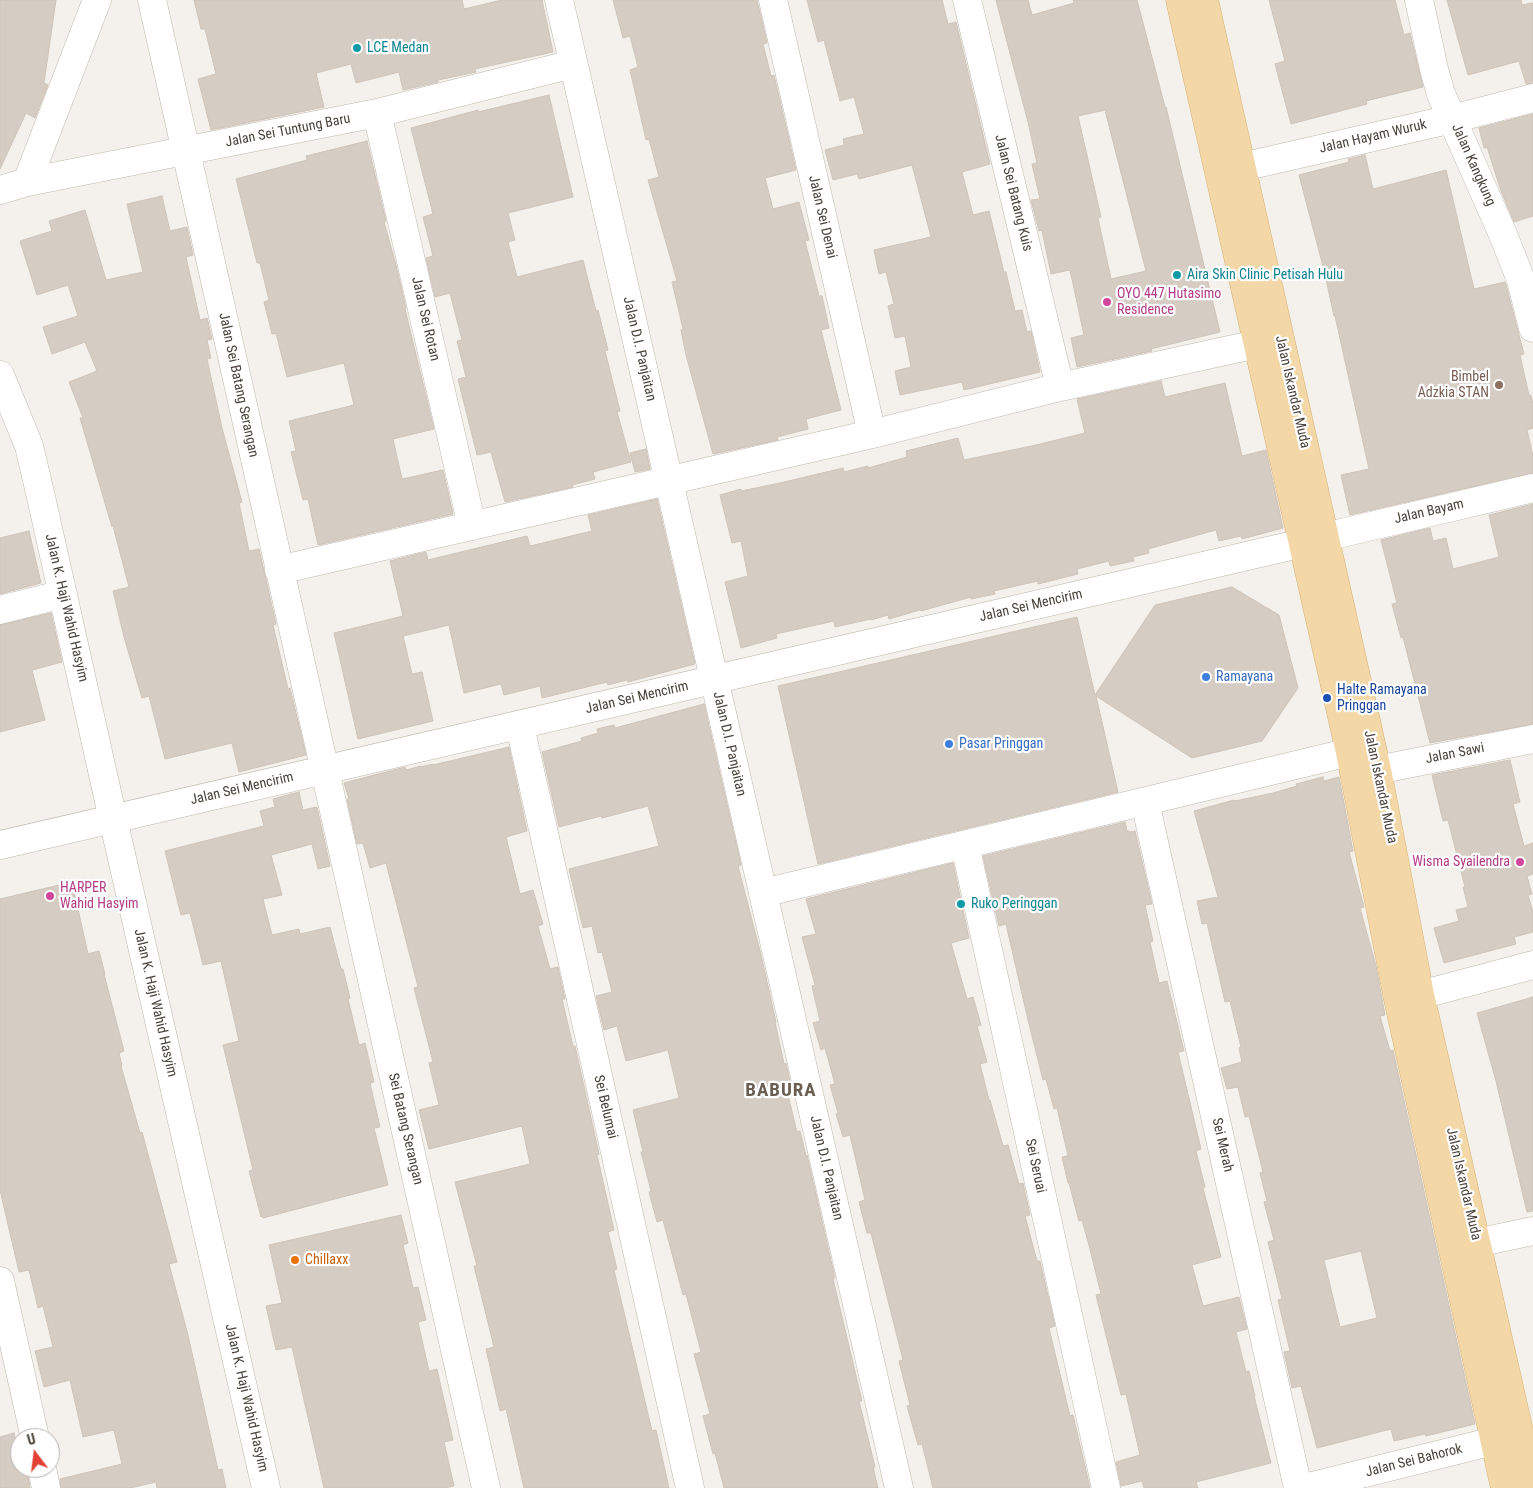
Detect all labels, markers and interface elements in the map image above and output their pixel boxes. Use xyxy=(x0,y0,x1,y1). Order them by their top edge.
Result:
place label: LCE Medan xyxy=(367,40,429,56)
marker: LCE Medan xyxy=(351,42,363,54)
street label: Jalan Sei Tuntung Baru xyxy=(224,111,352,151)
street label: Jalan Hayam Wuruk xyxy=(1318,116,1428,158)
street label: Jalan Kangkung xyxy=(1447,121,1499,209)
street label: Jalan Sei Batang Kuis xyxy=(990,133,1036,253)
street label: Jalan Sei Denai xyxy=(804,174,840,260)
place label: Aira Skin Clinic Petisah Hulu xyxy=(1187,267,1343,283)
marker: Aira Skin Clinic Petisah Hulu xyxy=(1171,269,1183,281)
street label: Jalan Sei Rotan xyxy=(407,275,443,363)
place label: OYO 447 Hutasimo Residence xyxy=(1117,286,1221,318)
street label: Jalan D.I. Panjaitan xyxy=(619,295,659,403)
marker: OYO 447 Hutasimo Residence xyxy=(1101,296,1113,308)
street label: Jalan Sei Batang Serangan xyxy=(214,311,262,459)
street label: Jalan Iskandar Muda xyxy=(1271,334,1313,450)
place label: Bimbel Adzkia STAN xyxy=(1418,369,1489,402)
marker: Bimbel Adzkia STAN xyxy=(1493,379,1505,391)
street label: Jalan Bayam xyxy=(1393,496,1465,528)
street label: Jalan K. Haji Wahid Hasyim xyxy=(41,532,91,684)
street label: Jalan Sei Mencirim xyxy=(978,586,1084,626)
place label: Ramayana xyxy=(1216,669,1273,685)
marker: Ramayana xyxy=(1200,671,1212,683)
street label: Jalan Sei Mencirim xyxy=(584,678,690,718)
place label: Halte Ramayana Pringgan xyxy=(1337,682,1427,714)
street label: Jalan D.I. Panjaitan xyxy=(709,690,749,798)
marker: Halte Ramayana Pringgan xyxy=(1321,692,1333,704)
street label: Jalan Iskandar Muda xyxy=(1360,729,1400,845)
place label: Pasar Pringgan xyxy=(959,736,1043,752)
marker: Pasar Pringgan xyxy=(943,738,955,750)
street label: Jalan Sawi xyxy=(1424,740,1486,768)
street label: Jalan Sei Mencirim xyxy=(189,769,295,809)
place label: Wisma Syailendra xyxy=(1412,854,1510,870)
marker: Wisma Syailendra xyxy=(1514,856,1526,868)
place label: HARPER Wahid Hasyim xyxy=(60,880,139,912)
marker: HARPER Wahid Hasyim xyxy=(44,890,56,902)
place label: Ruko Peringgan xyxy=(971,896,1058,912)
marker: Ruko Peringgan xyxy=(955,898,967,910)
street label: Jalan K. Haji Wahid Hasyim xyxy=(130,927,180,1079)
street label: Sei Batang Serangan xyxy=(384,1072,426,1186)
street label: Sei Belumai xyxy=(590,1073,620,1141)
district label: BABURA xyxy=(745,1080,817,1102)
street label: Jalan D.I. Panjaitan xyxy=(806,1114,846,1222)
street label: Sei Merah xyxy=(1208,1116,1236,1174)
street label: Jalan Iskandar Muda xyxy=(1442,1126,1484,1242)
street label: Sei Seruai xyxy=(1021,1137,1049,1195)
place label: Chillaxx xyxy=(305,1252,348,1268)
marker: Chillaxx xyxy=(289,1254,301,1266)
street label: Jalan K. Haji Wahid Hasyim xyxy=(221,1322,271,1474)
north arrow xyxy=(10,1428,60,1478)
text: U xyxy=(25,1431,37,1448)
street label: Jalan Sei Bahorok xyxy=(1364,1441,1464,1481)

